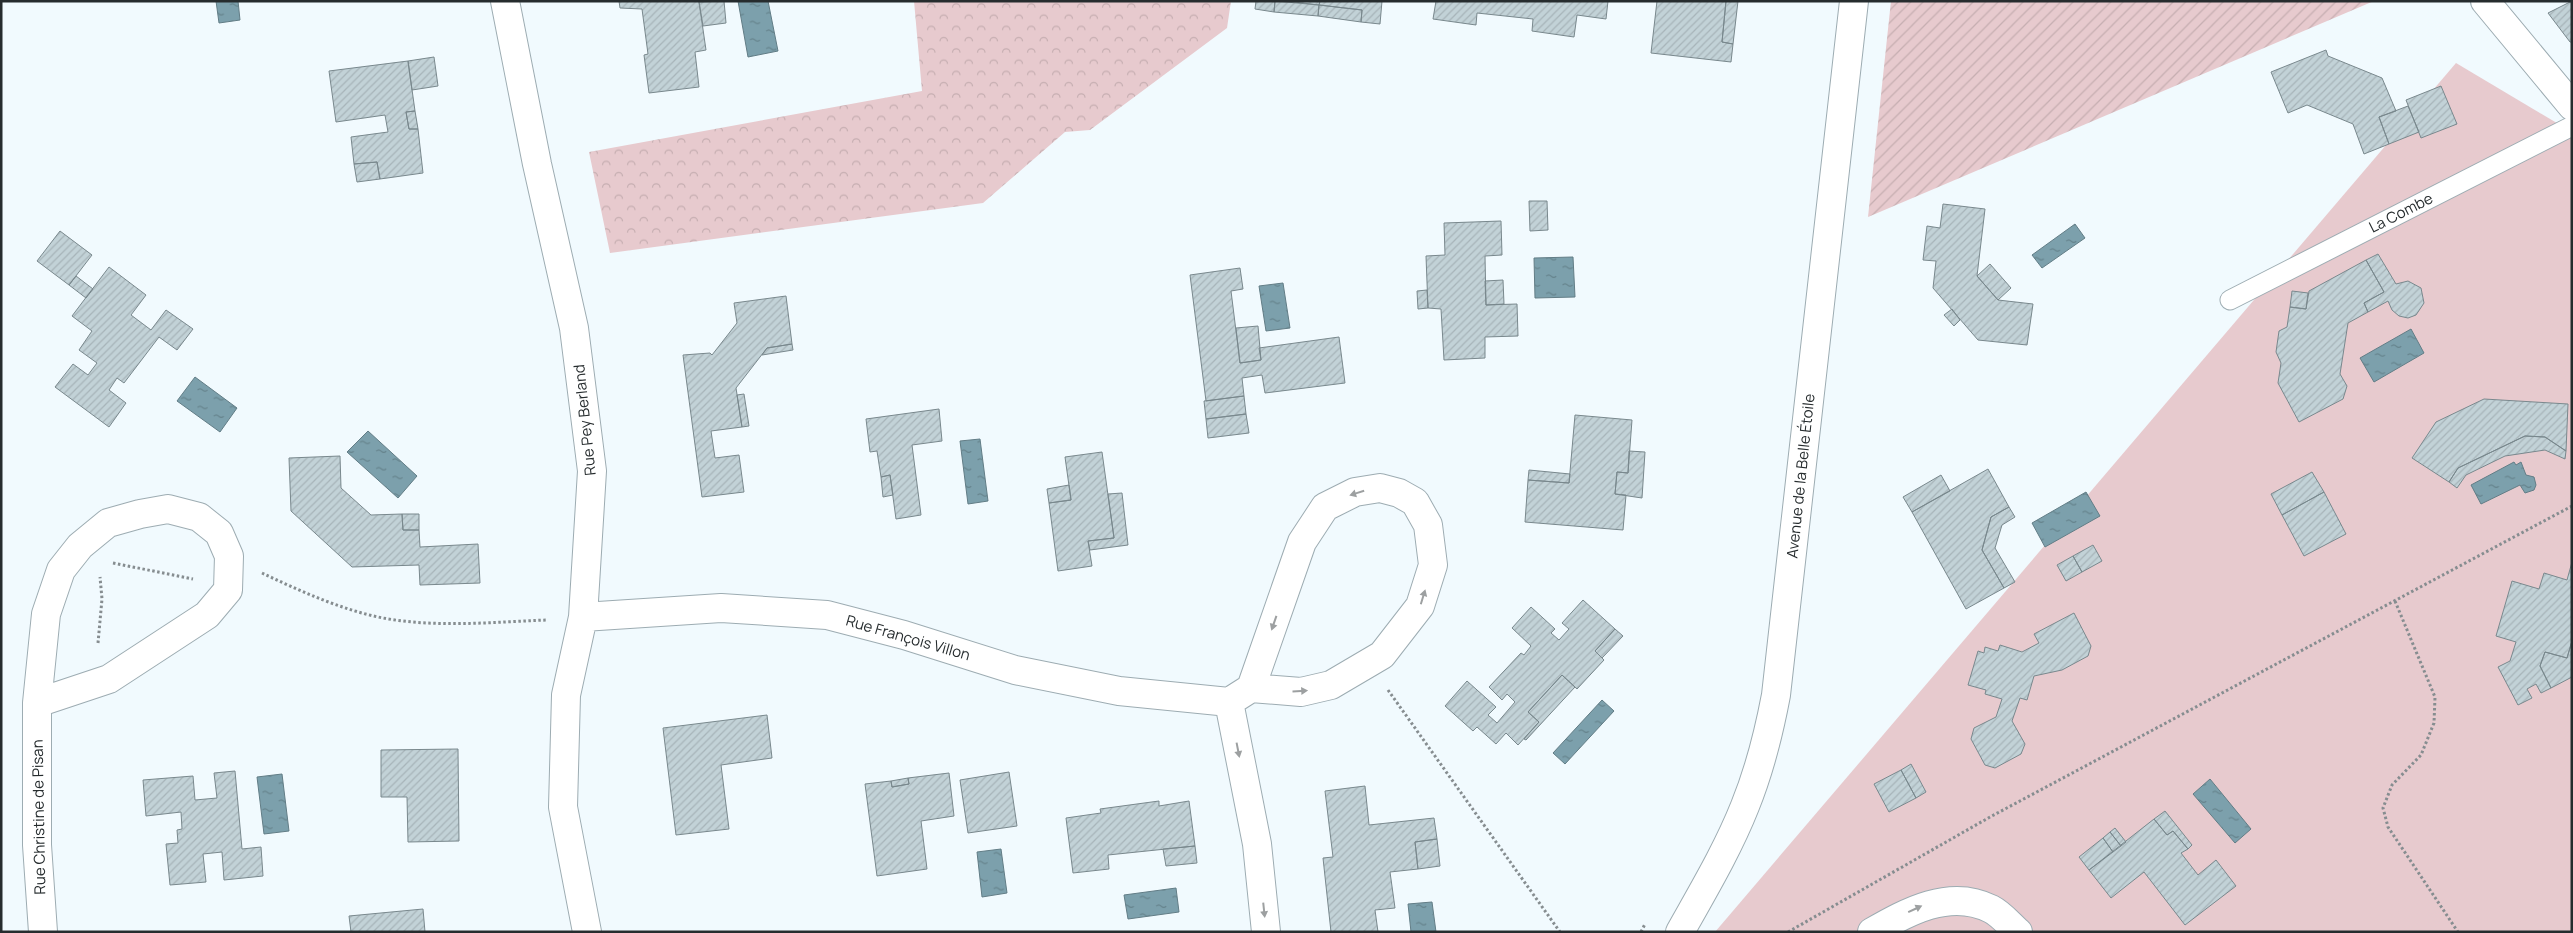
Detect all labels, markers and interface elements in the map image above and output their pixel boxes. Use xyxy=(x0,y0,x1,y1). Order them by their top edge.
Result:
street label: La Combe xyxy=(2365,187,2436,238)
street label: Rue Pey Berland xyxy=(568,363,601,477)
street label: Avenue de la Belle Étoile xyxy=(1781,392,1820,559)
one-way arrow xyxy=(1349,489,1364,497)
one-way arrow xyxy=(1419,590,1427,605)
street label: Rue François Villon xyxy=(844,610,973,665)
one-way arrow xyxy=(1270,616,1278,631)
one-way arrow xyxy=(1292,687,1308,695)
street label: Rue Christine de Pisan xyxy=(27,739,50,895)
one-way arrow xyxy=(1234,742,1242,757)
one-way arrow xyxy=(1260,902,1268,918)
one-way arrow xyxy=(1908,905,1922,913)

